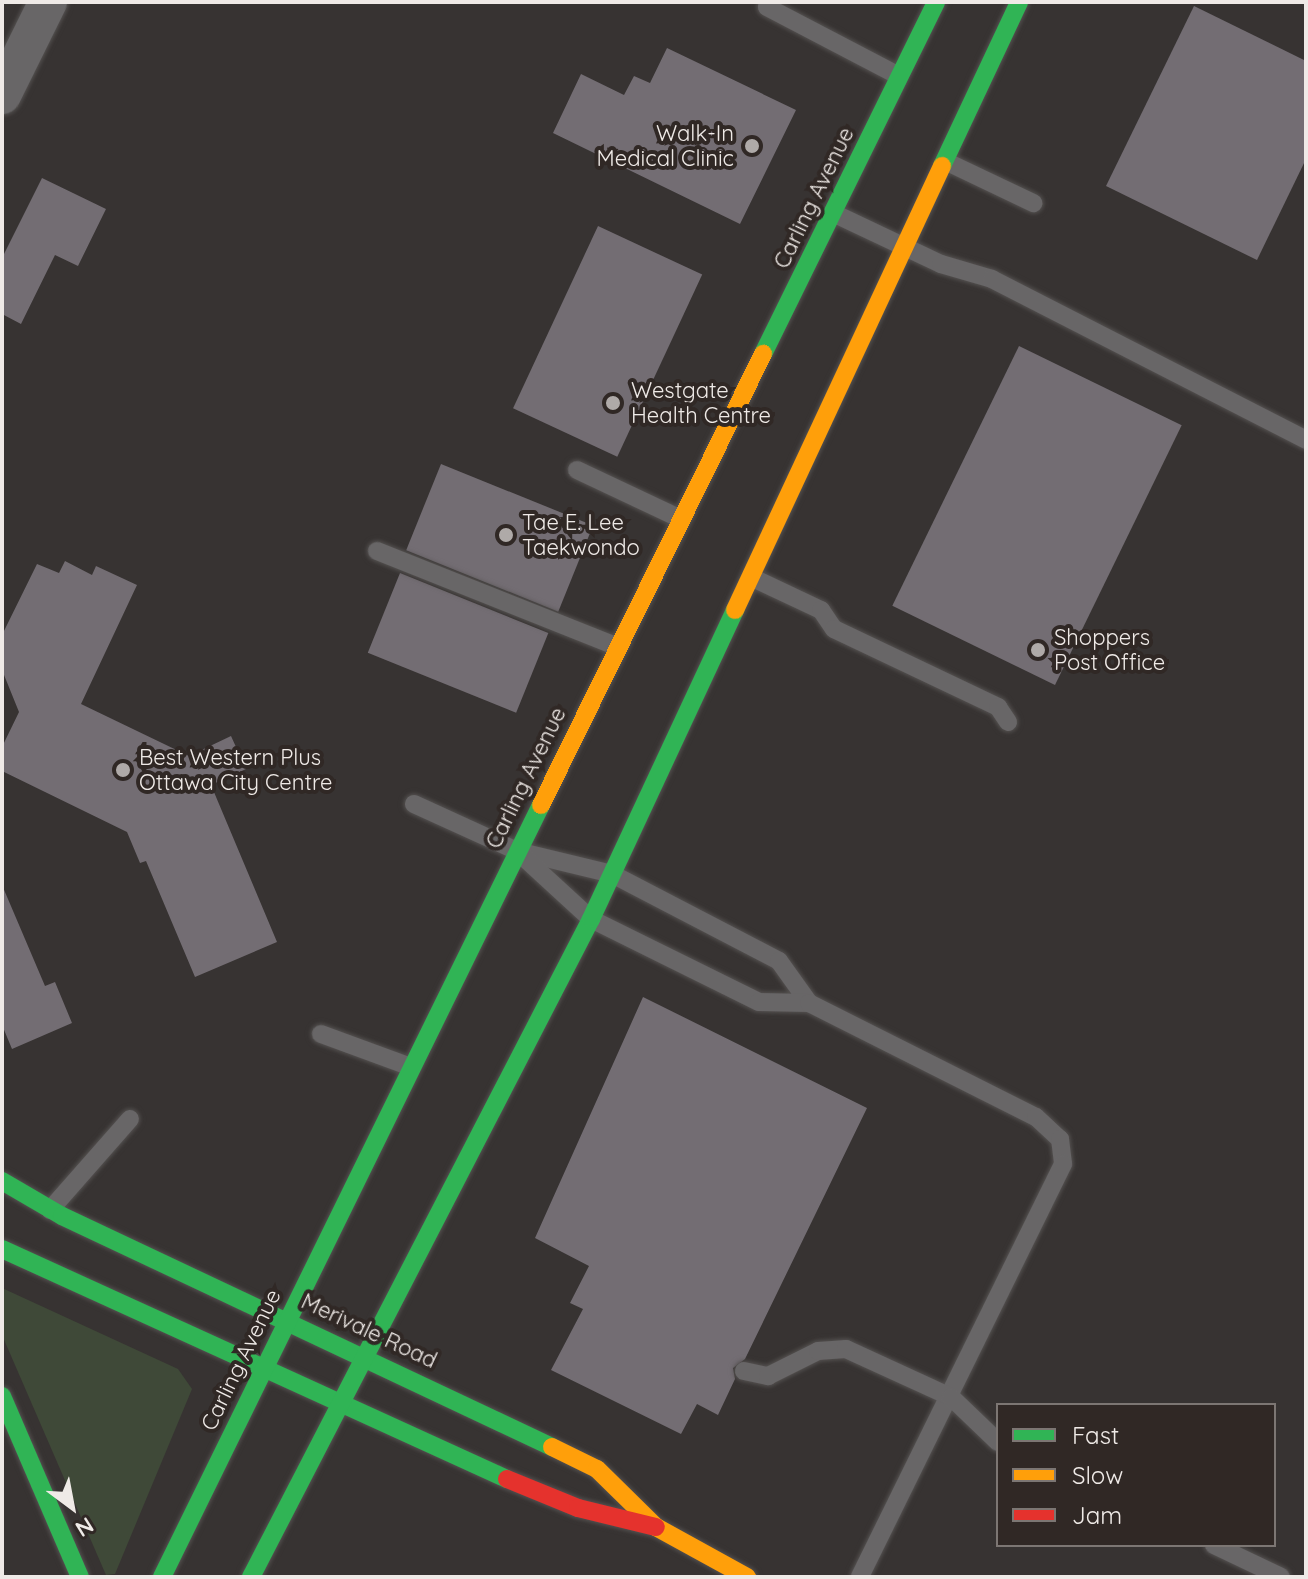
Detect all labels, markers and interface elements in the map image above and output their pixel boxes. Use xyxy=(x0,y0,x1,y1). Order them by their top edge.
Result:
place label: Walk-In Medical Clinic xyxy=(597,120,734,172)
street label: Carling Avenue xyxy=(768,123,860,273)
marker: Walk-In Medical Clinic xyxy=(741,135,763,157)
place label: Westgate Health Centre xyxy=(631,377,771,428)
marker: Westgate Health Centre xyxy=(602,392,624,414)
place label: Tae E. Lee Taekwondo xyxy=(522,509,640,560)
marker: Tae E. Lee Taekwondo xyxy=(497,526,515,544)
place label: Shoppers Post Office xyxy=(1054,624,1165,676)
marker: Shoppers Post Office xyxy=(1029,641,1047,659)
street label: Carling Avenue xyxy=(480,703,572,853)
place label: Best Western Plus Ottawa City Centre xyxy=(139,744,332,796)
marker: Best Western Plus Ottawa City Centre xyxy=(114,761,132,779)
street label: Carling Avenue xyxy=(195,1285,287,1435)
street label: Merivale Road xyxy=(297,1288,441,1374)
legend xyxy=(996,1403,1276,1547)
text: Fast xyxy=(1072,1420,1119,1450)
text: Slow xyxy=(1072,1460,1123,1490)
north arrow xyxy=(32,1467,112,1547)
text: Jam xyxy=(1072,1500,1122,1530)
text: N xyxy=(70,1511,99,1544)

